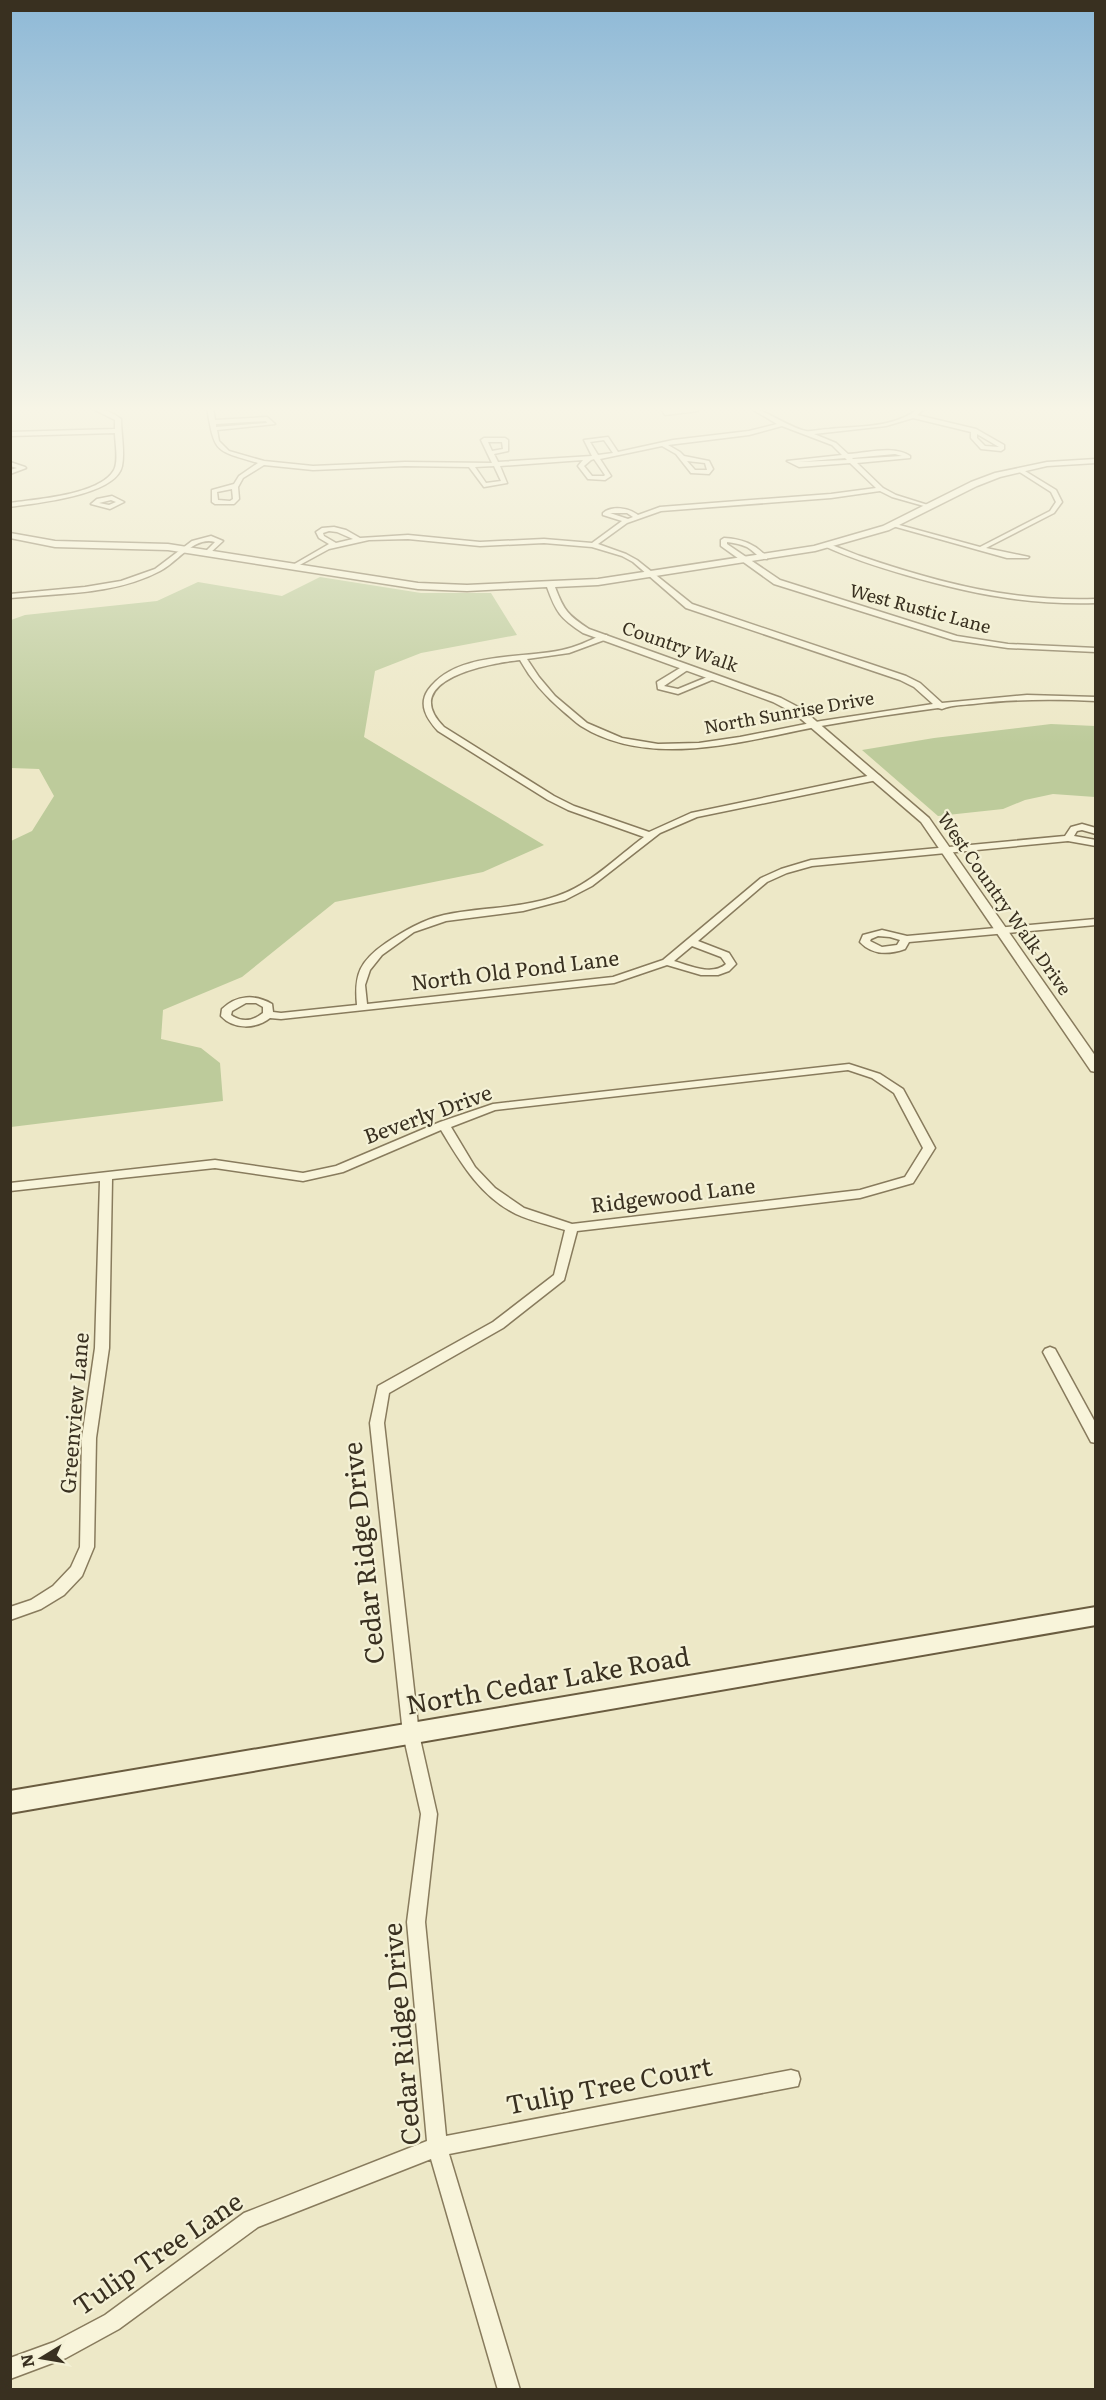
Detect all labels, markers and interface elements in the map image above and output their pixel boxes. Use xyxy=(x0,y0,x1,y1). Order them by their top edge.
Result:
street label: West Rustic Lane xyxy=(847,576,994,639)
street label: Country Walk xyxy=(619,613,743,678)
street label: North Sunrise Drive xyxy=(702,683,876,740)
street label: West Country Walk Drive xyxy=(932,806,1079,1000)
street label: North Old Pond Lane xyxy=(409,940,621,997)
street label: Beverly Drive xyxy=(359,1075,496,1150)
street label: Ridgewood Lane xyxy=(589,1168,757,1219)
street label: Greenview Lane xyxy=(50,1331,95,1495)
street label: Cedar Ridge Drive xyxy=(330,1440,393,1666)
street label: North Cedar Lake Road xyxy=(403,1634,693,1723)
street label: Cedar Ridge Drive xyxy=(370,1921,429,2147)
street label: Tulip Tree Court xyxy=(502,2044,715,2123)
street label: Tulip Tree Lane xyxy=(64,2181,249,2323)
north arrow xyxy=(12,2328,72,2388)
text: N xyxy=(13,2352,39,2370)

